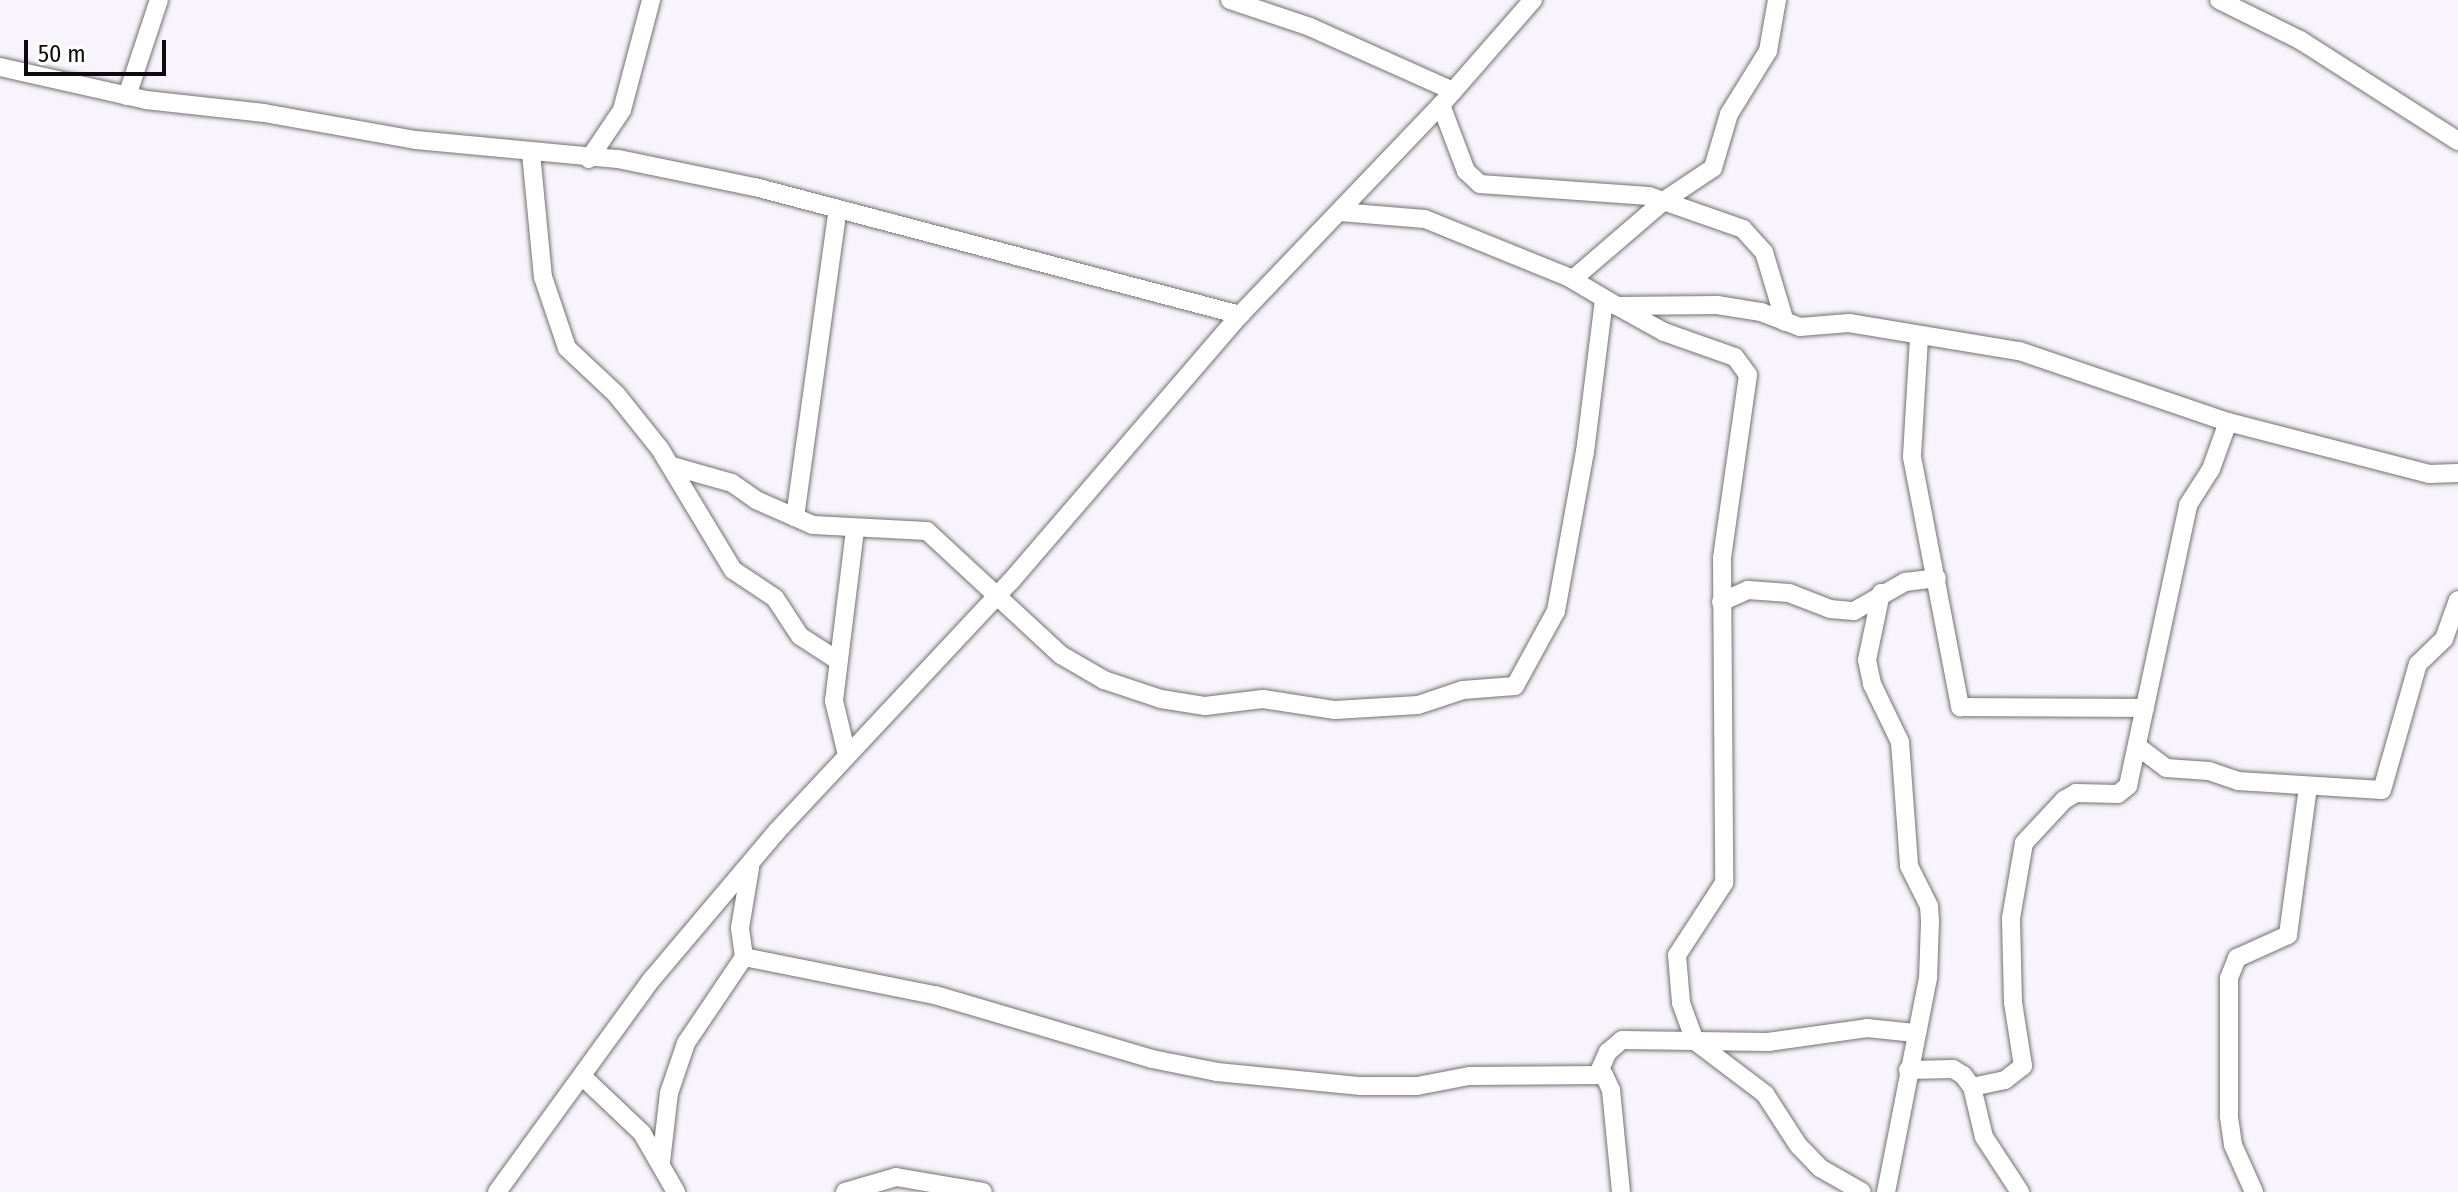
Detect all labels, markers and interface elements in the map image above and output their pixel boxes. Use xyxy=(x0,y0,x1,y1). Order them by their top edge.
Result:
scale bar xyxy=(28,24,170,74)
text: 50 m xyxy=(38,40,86,68)

